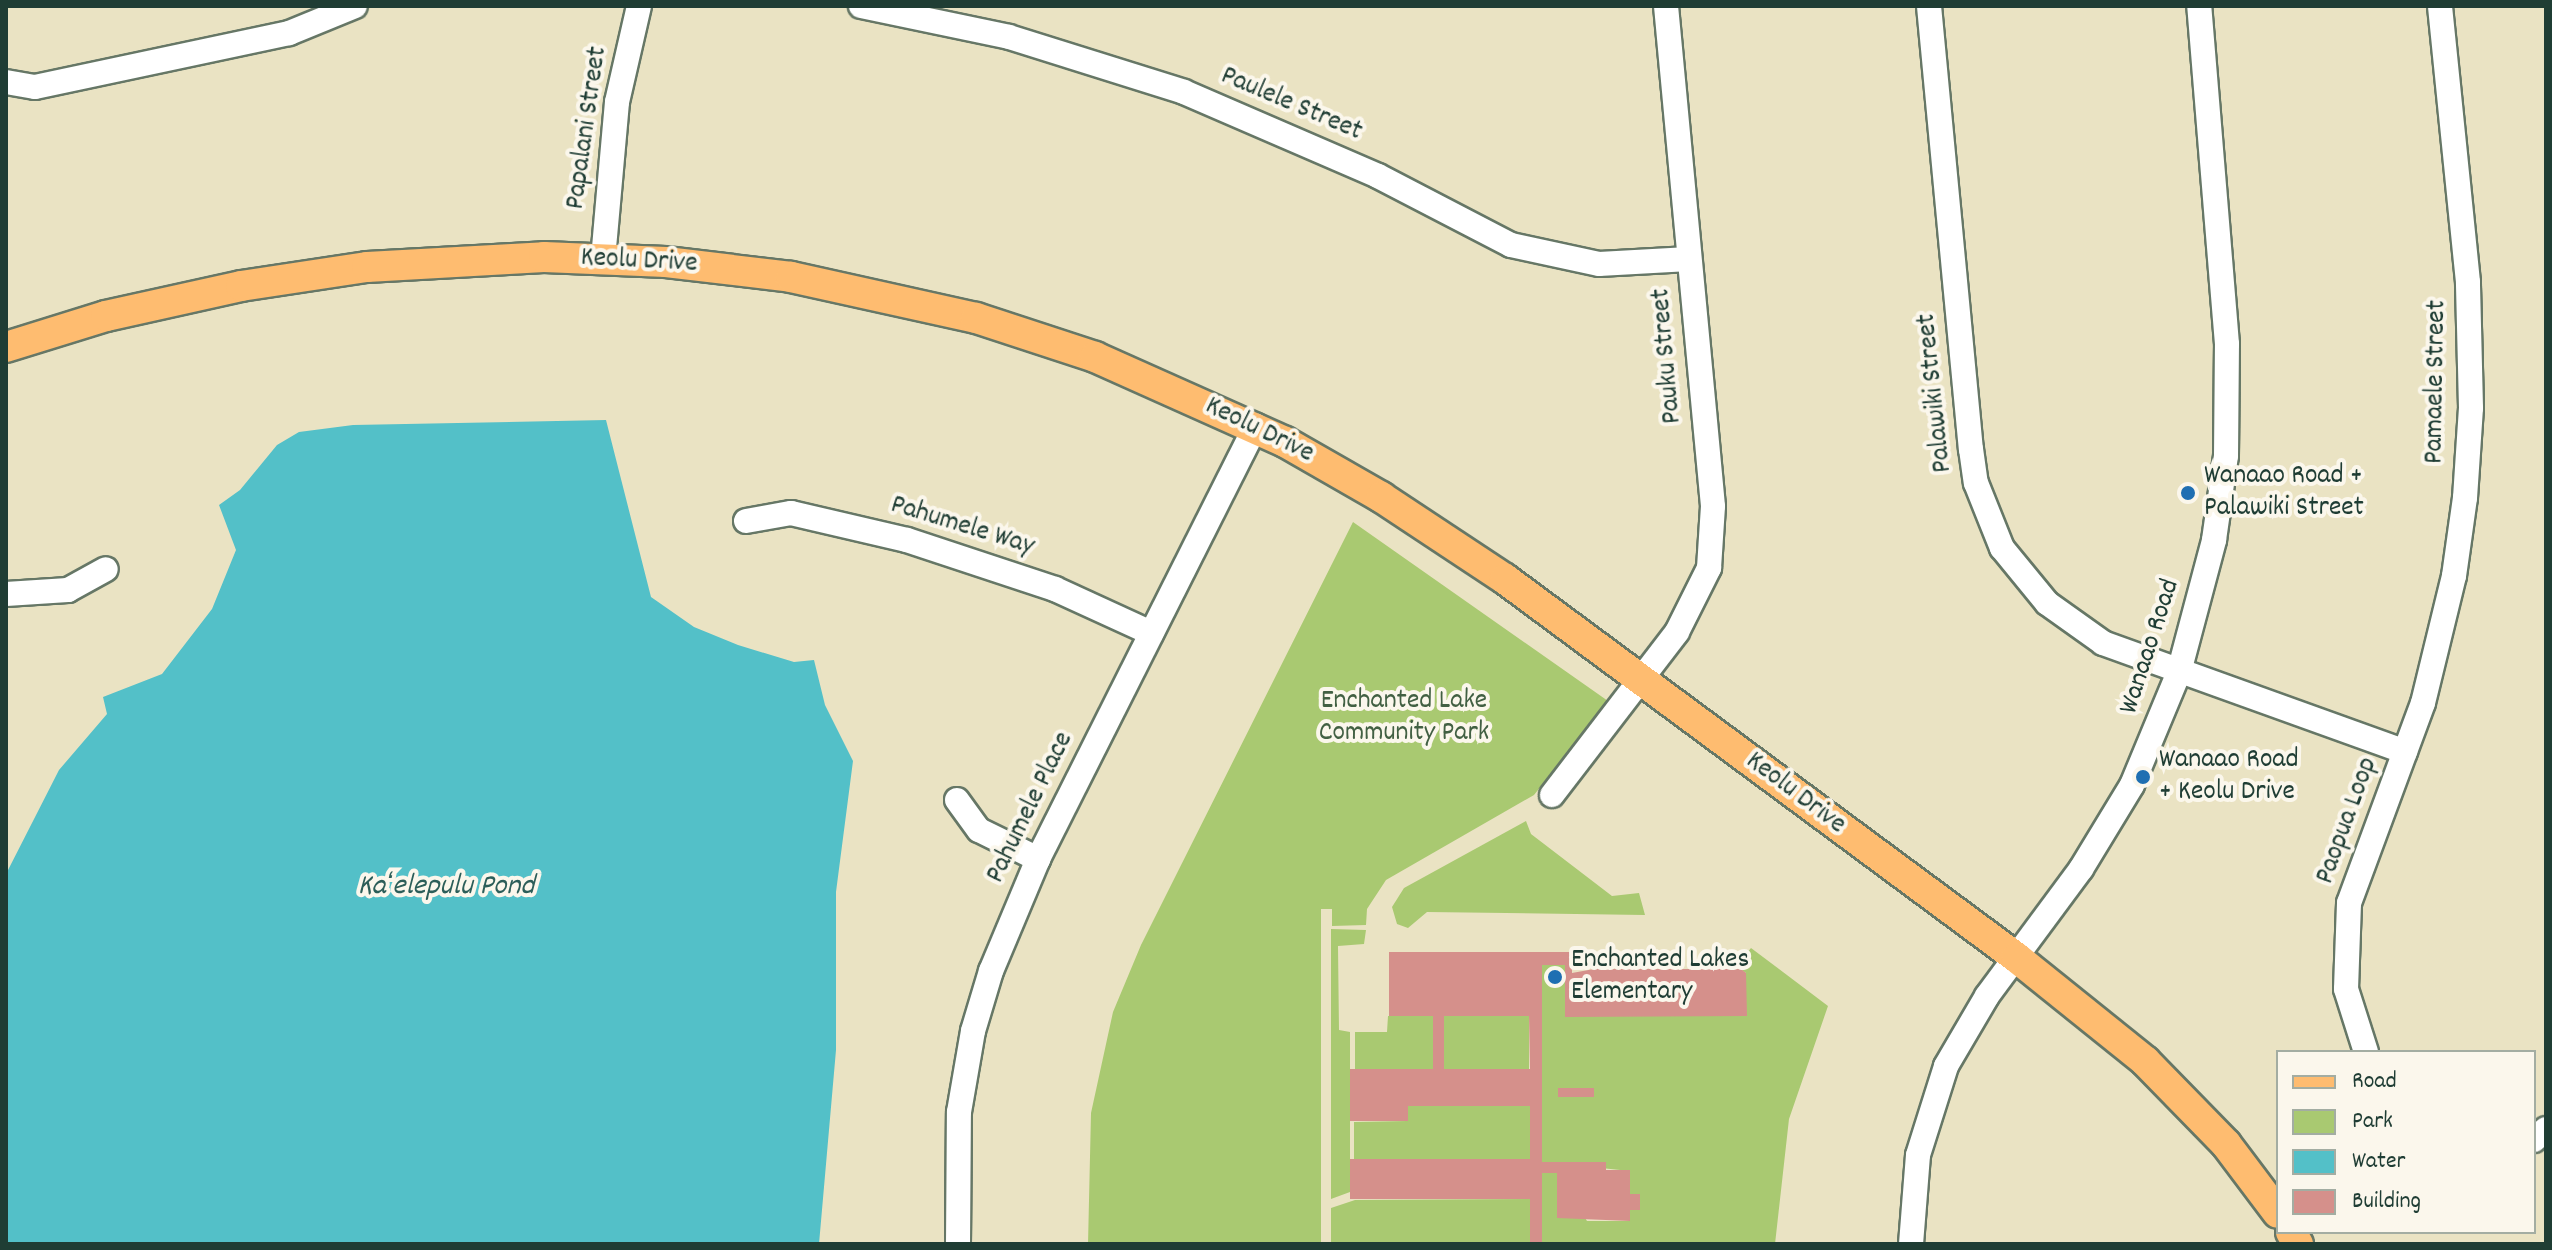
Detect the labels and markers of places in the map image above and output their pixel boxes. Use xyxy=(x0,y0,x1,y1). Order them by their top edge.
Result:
place label: Wanaao Road + Palawiki Street xyxy=(2204,460,2364,526)
marker: Wanaao Road + Palawiki Street xyxy=(2179,484,2197,502)
place label: Wanaao Road + Keolu Drive xyxy=(2159,744,2299,810)
marker: Wanaao Road + Keolu Drive xyxy=(2134,768,2152,786)
place label: Enchanted Lakes Elementary xyxy=(1571,944,1749,1010)
marker: Enchanted Lakes Elementary xyxy=(1546,968,1564,986)

